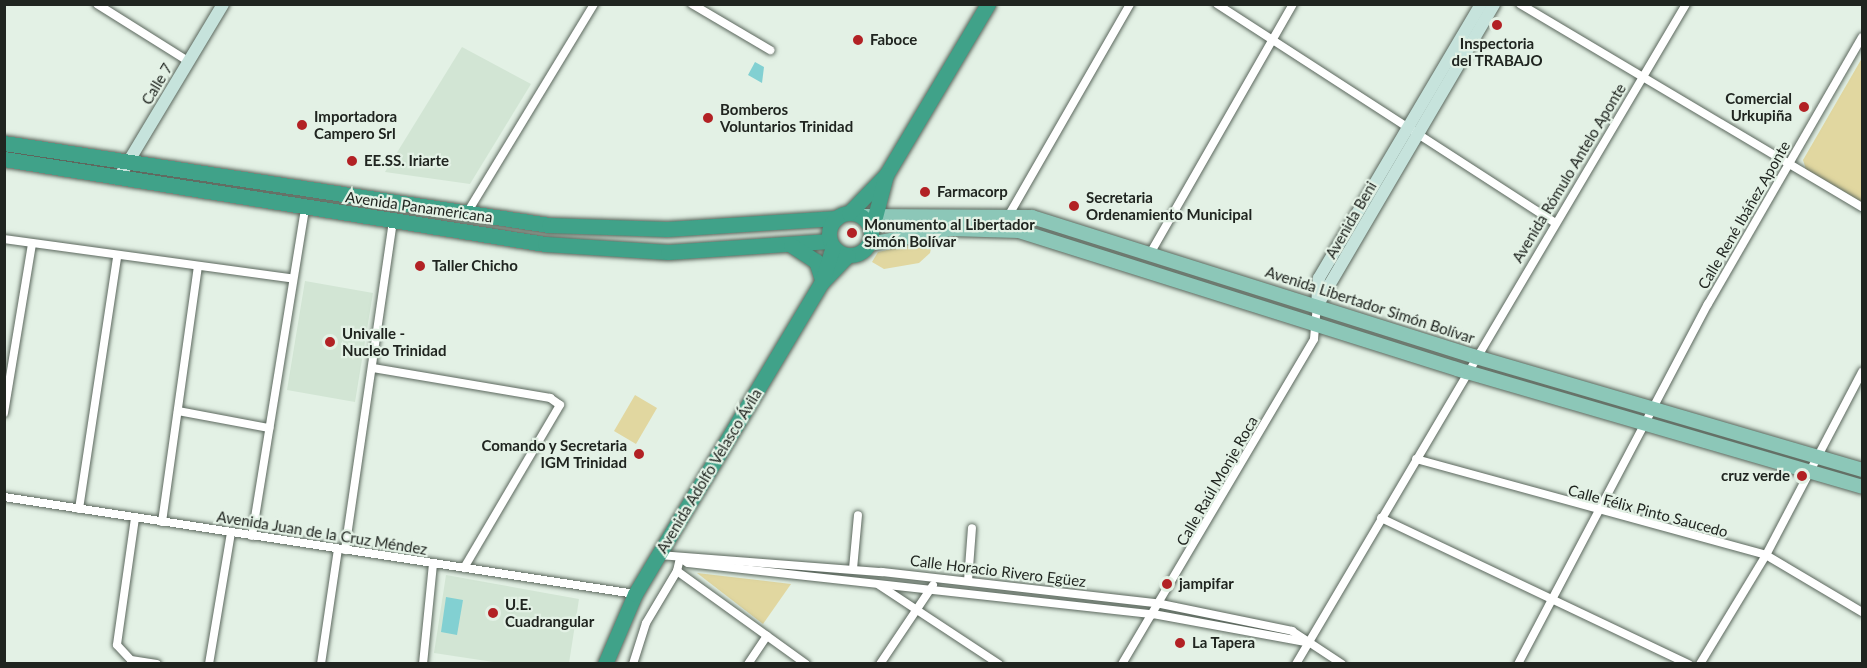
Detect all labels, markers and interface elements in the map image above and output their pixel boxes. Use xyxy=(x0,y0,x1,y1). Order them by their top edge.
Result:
marker: Inspectoria del TRABAJO xyxy=(1490,18,1504,32)
place label: Faboce xyxy=(870,31,917,49)
marker: Faboce xyxy=(851,33,865,47)
place label: Inspectoria del TRABAJO xyxy=(1451,34,1543,69)
street label: Calle 7 xyxy=(138,60,176,108)
street label: Avenida Rómulo Antelo Aponte xyxy=(1508,80,1630,266)
place label: Comercial Urkupiña xyxy=(1725,89,1792,124)
place label: Bomberos Voluntarios Trinidad xyxy=(720,100,854,135)
marker: Comercial Urkupiña xyxy=(1797,100,1811,114)
place label: Importadora Campero Srl xyxy=(314,107,397,142)
marker: Bomberos Voluntarios Trinidad xyxy=(701,111,715,125)
marker: Importadora Campero Srl xyxy=(295,118,309,132)
street label: Calle René Ibáñez Aponte xyxy=(1694,137,1794,293)
place label: EE.SS. Iriarte xyxy=(364,152,449,170)
marker: EE.SS. Iriarte xyxy=(345,154,359,168)
street label: Avenida Beni xyxy=(1322,178,1380,262)
place label: Farmacorp xyxy=(937,183,1008,201)
marker: Farmacorp xyxy=(918,185,932,199)
street label: Avenida Panamericana xyxy=(344,188,494,226)
place label: Secretaria Ordenamiento Municipal xyxy=(1086,188,1252,223)
marker: Secretaria Ordenamiento Municipal xyxy=(1067,199,1081,213)
place label: Monumento al Libertador Simón Bolívar xyxy=(864,215,1035,250)
marker: Monumento al Libertador Simón Bolívar xyxy=(845,226,859,240)
place label: Taller Chicho xyxy=(432,257,518,275)
marker: Taller Chicho xyxy=(413,259,427,273)
street label: Avenida Libertador Simón Bolívar xyxy=(1263,263,1477,347)
place label: Univalle - Nucleo Trinidad xyxy=(342,324,447,359)
marker: Univalle - Nucleo Trinidad xyxy=(323,335,337,349)
street label: Avenida Adolfo Velasco Ávila xyxy=(652,385,766,557)
street label: Calle Raúl Monje Roca xyxy=(1173,413,1261,549)
place label: Comando y Secretaria IGM Trinidad xyxy=(481,436,627,471)
marker: Comando y Secretaria IGM Trinidad xyxy=(632,447,646,461)
place label: cruz verde xyxy=(1721,467,1790,485)
marker: cruz verde xyxy=(1795,469,1809,483)
street label: Calle Félix Pinto Saucedo xyxy=(1566,481,1730,541)
street label: Avenida Juan de la Cruz Méndez xyxy=(215,507,429,559)
street label: Calle Horacio Rivero Egüez xyxy=(909,551,1087,591)
place label: jampifar xyxy=(1179,575,1234,593)
marker: jampifar xyxy=(1160,577,1174,591)
place label: U.E. Cuadrangular xyxy=(505,595,594,630)
marker: U.E. Cuadrangular xyxy=(486,606,500,620)
place label: La Tapera xyxy=(1192,634,1256,652)
marker: La Tapera xyxy=(1173,636,1187,650)

